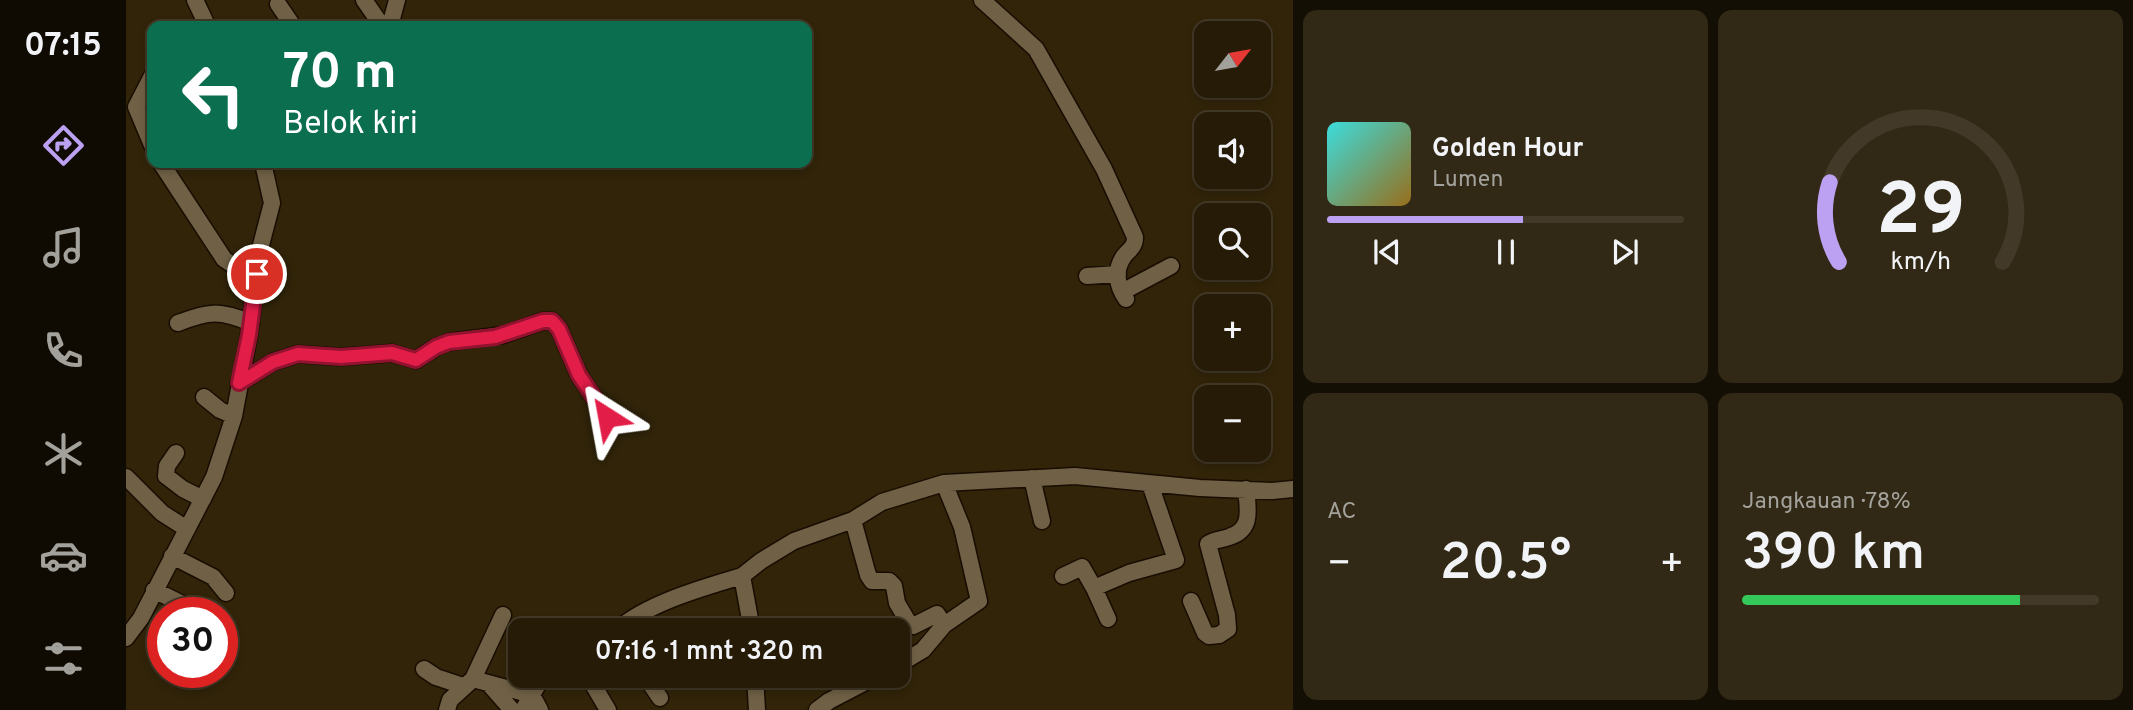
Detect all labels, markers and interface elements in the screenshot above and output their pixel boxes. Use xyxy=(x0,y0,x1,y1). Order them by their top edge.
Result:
north arrow xyxy=(1194,21,1270,98)
map controls xyxy=(1194,21,1271,462)
text: 07:15 xyxy=(24,27,102,67)
text: 70 m xyxy=(283,44,397,106)
icon: left xyxy=(168,49,259,140)
text: Belok kiri xyxy=(283,105,418,145)
button: sound xyxy=(1194,112,1271,189)
icon: directions xyxy=(39,121,88,170)
text: Golden Hour xyxy=(1432,133,1583,166)
text: Lumen xyxy=(1432,166,1503,195)
text: 29 xyxy=(1876,169,1965,261)
button: search xyxy=(1194,203,1271,280)
icon: music xyxy=(39,223,88,272)
icon: previous xyxy=(1368,233,1406,271)
icon: pause xyxy=(1487,233,1525,271)
icon: next xyxy=(1606,233,1644,271)
pin xyxy=(227,244,287,304)
text: km/h xyxy=(1890,247,1951,279)
icon: arrive xyxy=(238,255,276,293)
button: + xyxy=(1194,294,1271,371)
icon: phone xyxy=(39,326,88,375)
position arrow xyxy=(570,380,644,454)
button: − xyxy=(1194,385,1271,462)
icon: climate xyxy=(39,429,88,478)
text: Jangkauan · 78% xyxy=(1742,488,1911,517)
text: AC xyxy=(1327,498,1356,527)
text: 390 km xyxy=(1742,522,1925,588)
icon: car xyxy=(39,531,88,580)
text: 20.5° xyxy=(1440,532,1571,598)
text: − xyxy=(1327,541,1352,590)
text: + xyxy=(1659,541,1684,590)
speed limit sign: 30 xyxy=(147,597,238,688)
icon: filters xyxy=(39,634,88,683)
text: 07:16 · 1 mnt · 320 m xyxy=(595,636,823,669)

